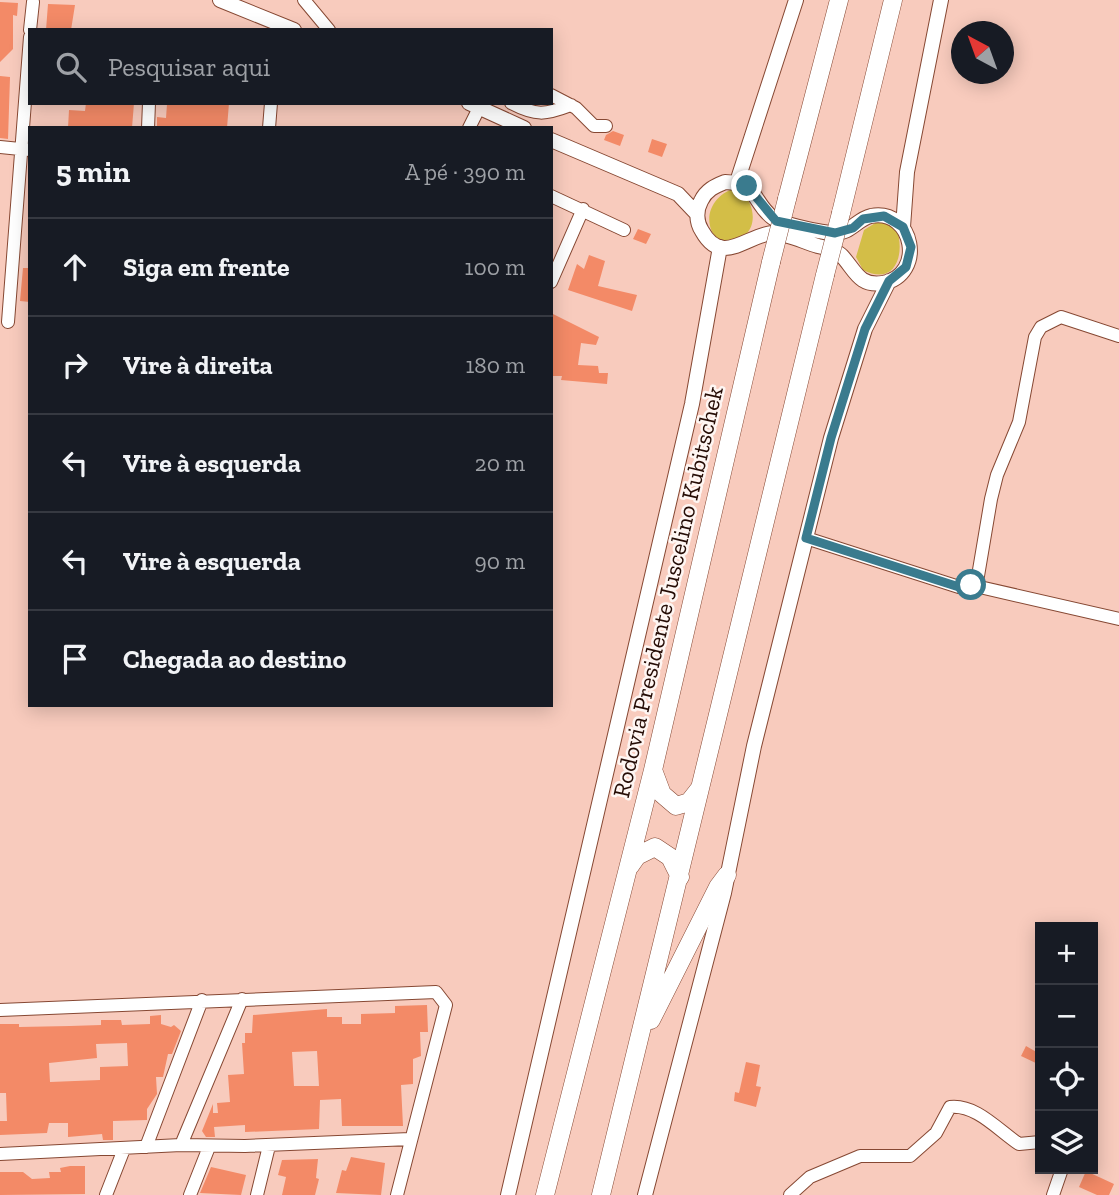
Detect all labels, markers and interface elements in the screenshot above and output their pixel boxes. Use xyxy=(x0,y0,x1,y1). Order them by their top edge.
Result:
north arrow xyxy=(951,21,1014,84)
search box xyxy=(28,28,553,105)
icon: search xyxy=(52,48,90,86)
text: Pesquisar aqui xyxy=(108,51,270,83)
text: 5 min xyxy=(56,154,130,190)
text: A pé · 390 m xyxy=(405,158,525,186)
route end xyxy=(731,170,762,201)
icon: ahead xyxy=(56,248,94,286)
text: Siga em frente xyxy=(123,251,290,283)
text: 100 m xyxy=(465,253,525,281)
icon: right xyxy=(56,346,94,384)
text: Vire à direita xyxy=(123,349,273,381)
text: 180 m xyxy=(465,351,525,379)
street label: Rodovia Presidente Juscelino Kubitschek xyxy=(606,383,729,800)
icon: left xyxy=(56,444,94,482)
text: Vire à esquerda xyxy=(123,447,301,479)
text: 20 m xyxy=(475,449,525,477)
icon: left xyxy=(56,542,94,580)
text: Vire à esquerda xyxy=(123,545,301,577)
text: 90 m xyxy=(474,547,525,575)
route start xyxy=(955,569,986,600)
icon: arrive xyxy=(56,640,94,678)
text: Chegada ao destino xyxy=(123,643,346,675)
map controls xyxy=(1035,922,1098,1174)
button: + xyxy=(1035,922,1098,985)
button: − xyxy=(1035,985,1098,1048)
button: locate xyxy=(1035,1048,1098,1111)
button: layers xyxy=(1035,1111,1098,1174)

